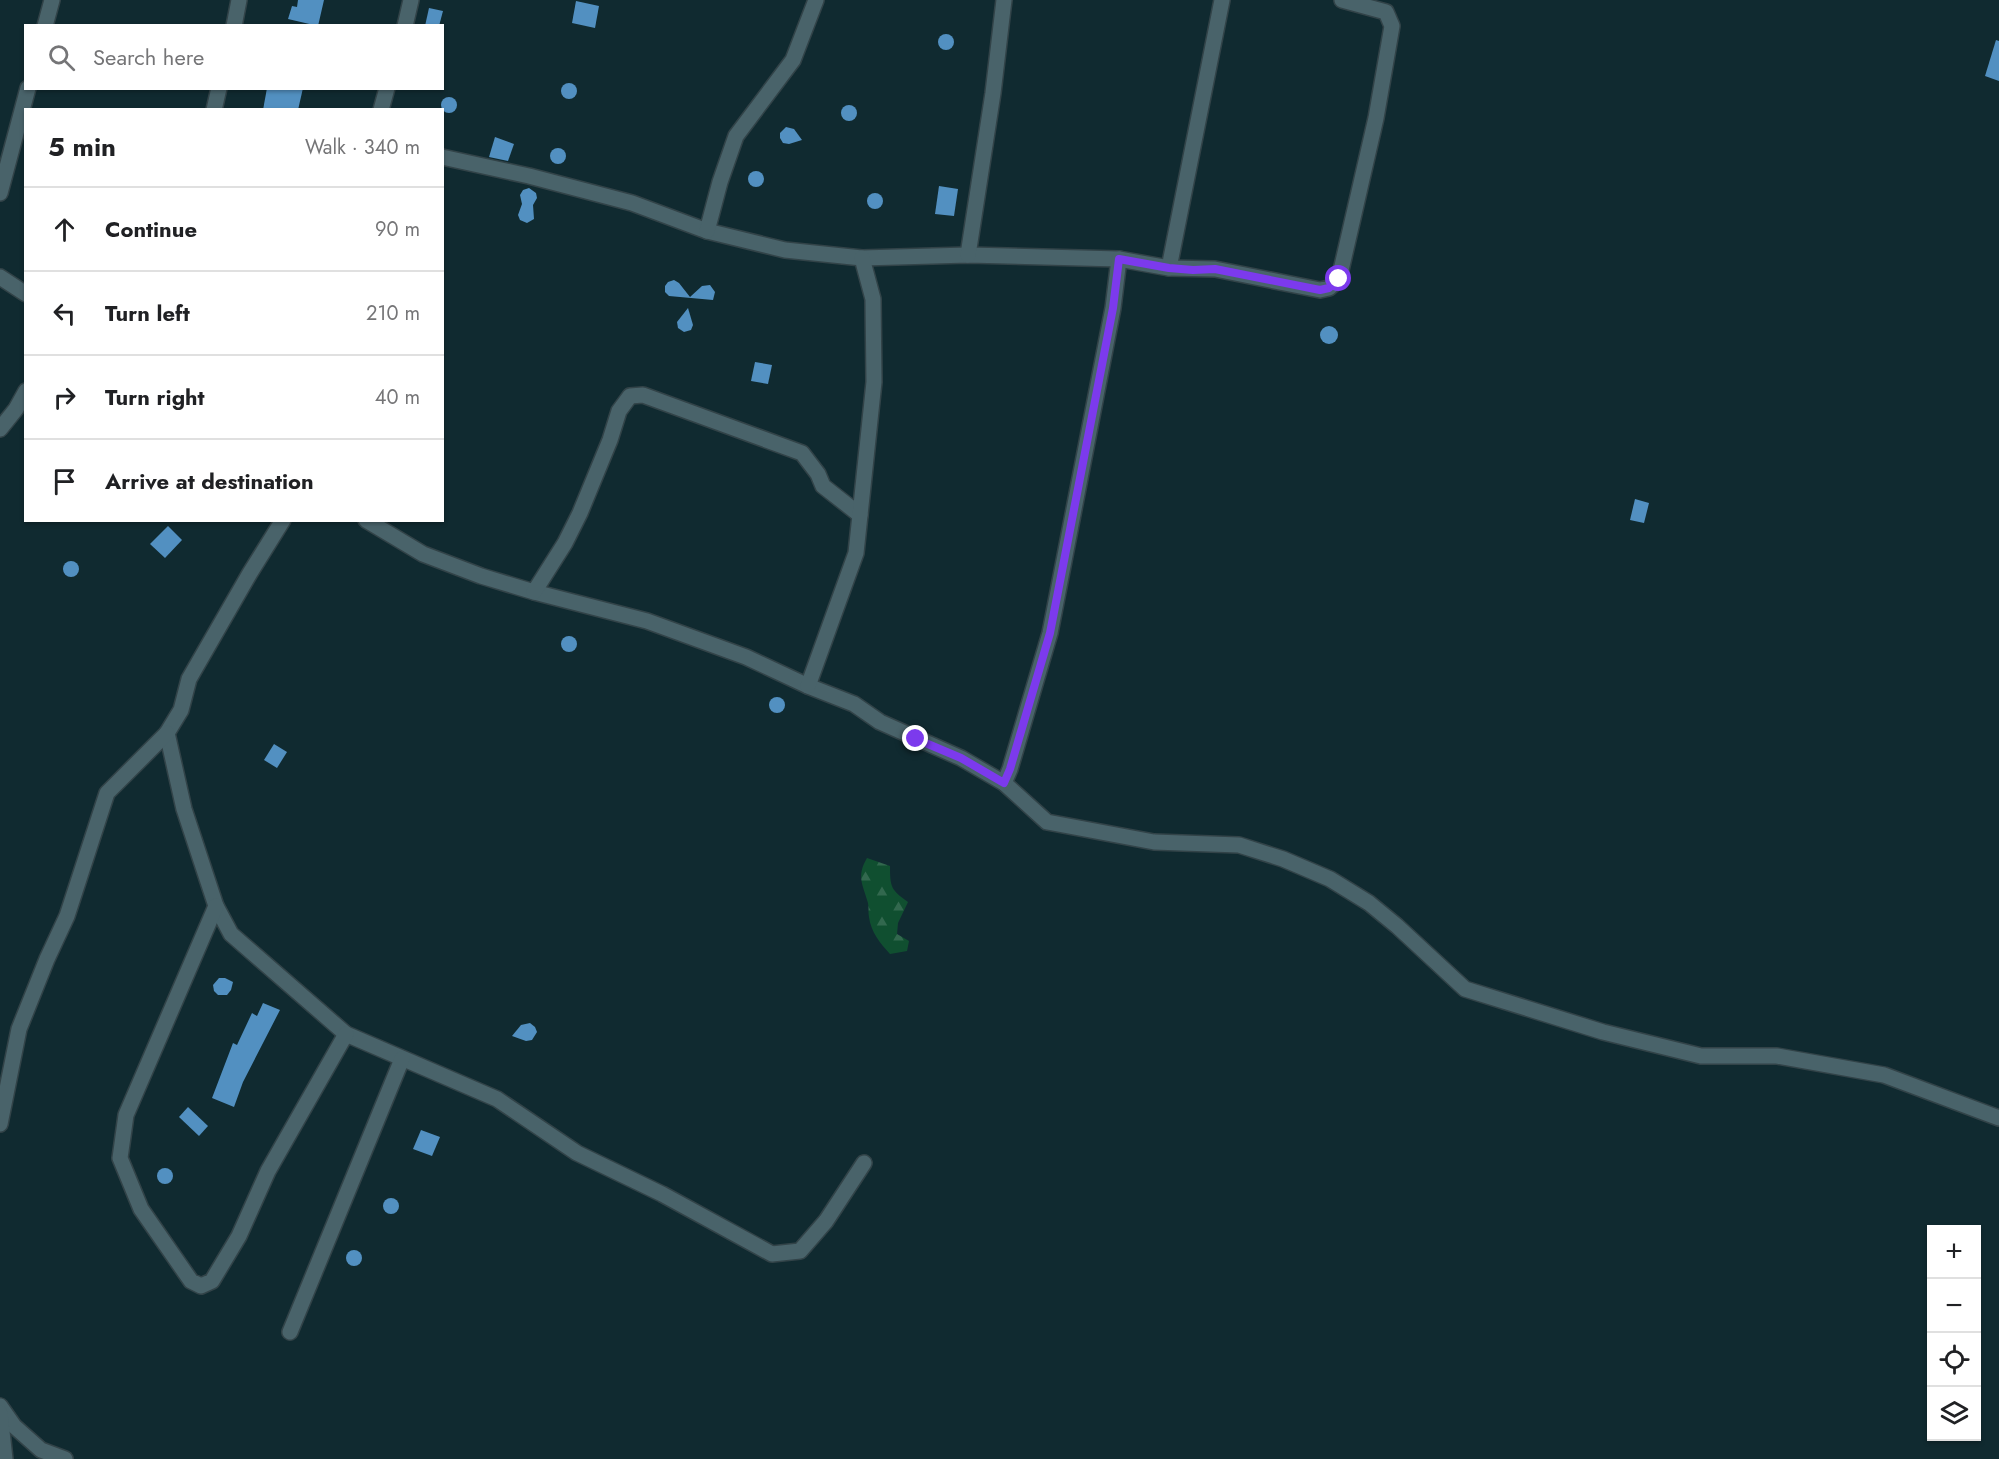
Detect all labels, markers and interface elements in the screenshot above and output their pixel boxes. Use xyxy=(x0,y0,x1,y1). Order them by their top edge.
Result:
search box xyxy=(24,24,444,90)
icon: search xyxy=(45,41,78,74)
text: Search here xyxy=(93,41,204,73)
text: 5 min xyxy=(48,128,116,166)
text: Walk · 340 m xyxy=(305,133,420,162)
icon: ahead xyxy=(48,213,81,246)
text: Continue xyxy=(105,213,197,245)
text: 90 m xyxy=(375,215,420,244)
route start xyxy=(1325,265,1351,291)
icon: left xyxy=(48,297,81,330)
text: Turn left xyxy=(105,297,190,329)
text: 210 m xyxy=(366,299,420,328)
icon: right xyxy=(48,381,81,414)
text: Turn right xyxy=(105,381,205,413)
text: 40 m xyxy=(375,383,420,412)
icon: arrive xyxy=(48,465,81,498)
text: Arrive at destination xyxy=(105,465,314,497)
route end xyxy=(902,725,928,751)
map controls xyxy=(1927,1225,1981,1441)
button: + xyxy=(1927,1225,1981,1279)
button: − xyxy=(1927,1279,1981,1333)
button: locate xyxy=(1927,1333,1981,1387)
button: layers xyxy=(1927,1387,1981,1441)

